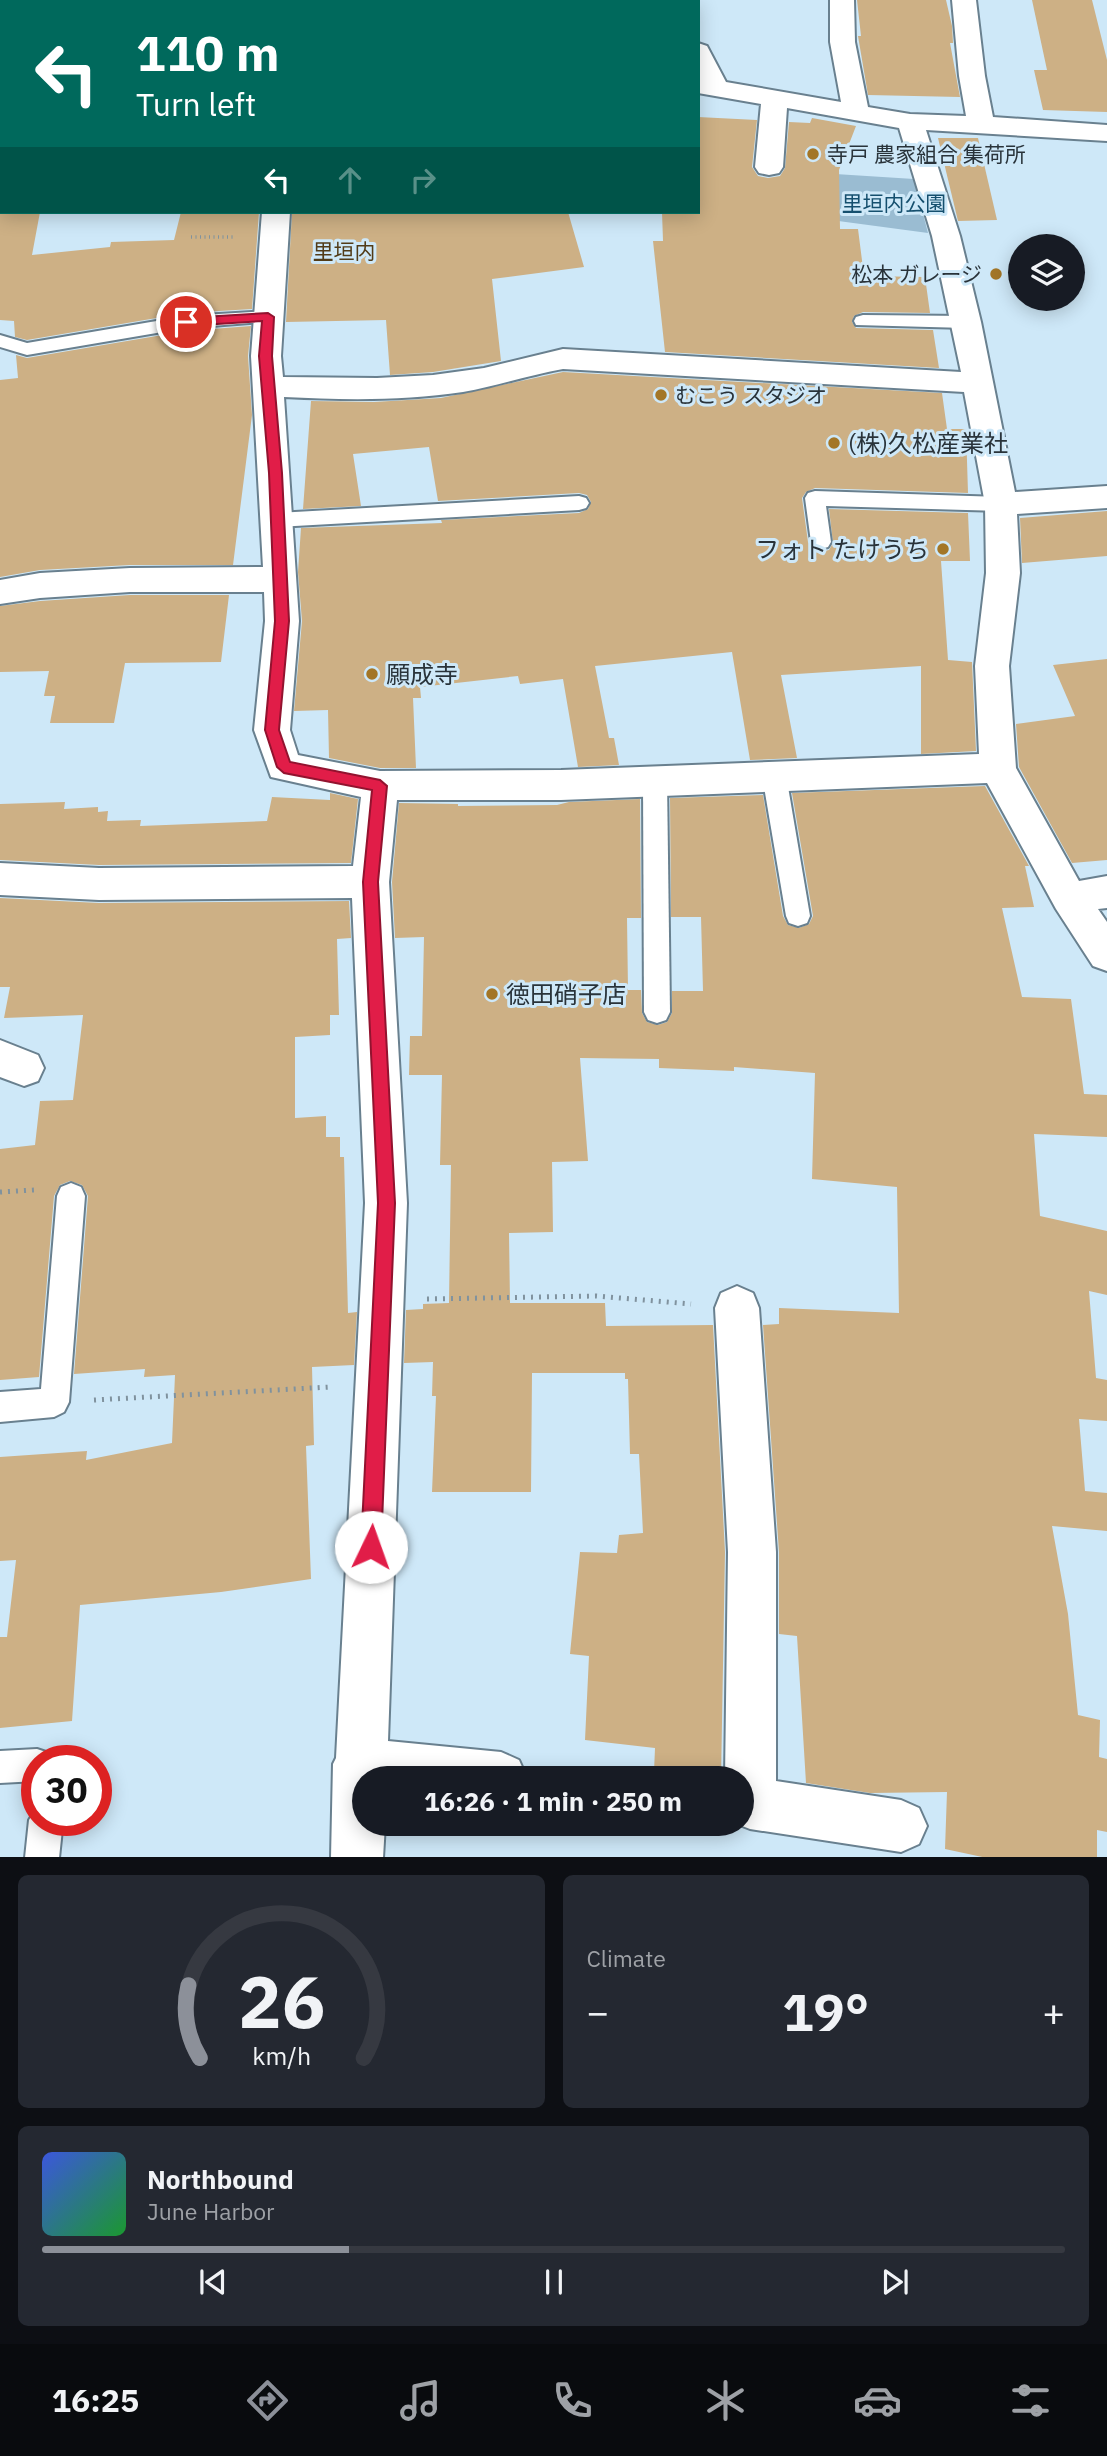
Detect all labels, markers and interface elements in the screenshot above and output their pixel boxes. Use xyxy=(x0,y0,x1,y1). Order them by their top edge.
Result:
text: 110 m xyxy=(136,21,280,84)
icon: left xyxy=(21,28,112,119)
text: Turn left xyxy=(136,83,256,125)
place label: 寺戸 農家組合 集荷所 xyxy=(827,140,1026,168)
marker: 寺戸 農家組合 集荷所 xyxy=(805,146,821,162)
icon: left xyxy=(258,161,296,199)
icon: ahead xyxy=(331,161,369,199)
icon: right xyxy=(404,161,442,199)
park label: 里垣内公園 xyxy=(842,189,947,217)
map controls xyxy=(1008,234,1085,311)
button: layers xyxy=(1008,234,1085,311)
district label: 里垣内 xyxy=(313,237,376,265)
place label: 松本 ガレージ xyxy=(851,260,982,288)
marker: 松本 ガレージ xyxy=(988,266,1004,282)
pin xyxy=(156,292,216,352)
icon: arrive xyxy=(167,303,205,341)
place label: むこう スタジオ xyxy=(675,381,827,409)
marker: むこう スタジオ xyxy=(653,387,669,403)
place label: (株)久松産業社 xyxy=(848,427,1008,459)
marker: (株)久松産業社 xyxy=(826,435,842,451)
place label: フォト たけうち xyxy=(755,533,929,565)
marker: フォト たけうち xyxy=(935,541,951,557)
place label: 願成寺 xyxy=(386,658,458,690)
marker: 願成寺 xyxy=(364,666,380,682)
place label: 徳田硝子店 xyxy=(506,978,626,1010)
marker: 徳田硝子店 xyxy=(484,986,500,1002)
position arrow xyxy=(334,1510,408,1584)
speed limit sign: 30 xyxy=(21,1745,112,1836)
text: 16:26 · 1 min · 250 m xyxy=(424,1784,682,1818)
text: Climate xyxy=(587,1943,666,1973)
text: 26 xyxy=(238,1953,325,2048)
text: 19° xyxy=(782,1978,869,2045)
text: − xyxy=(587,1987,609,2036)
text: + xyxy=(1042,1987,1065,2036)
text: km/h xyxy=(252,2038,311,2071)
text: Northbound xyxy=(147,2162,294,2196)
text: June Harbor xyxy=(147,2196,275,2226)
icon: previous xyxy=(194,2263,232,2301)
icon: pause xyxy=(535,2263,573,2301)
icon: next xyxy=(876,2263,914,2301)
icon: directions xyxy=(243,2376,292,2425)
icon: music xyxy=(396,2376,445,2425)
icon: phone xyxy=(548,2376,597,2425)
icon: climate xyxy=(701,2376,750,2425)
icon: car xyxy=(853,2376,902,2425)
icon: filters xyxy=(1006,2376,1055,2425)
text: 16:25 xyxy=(52,2379,139,2421)

